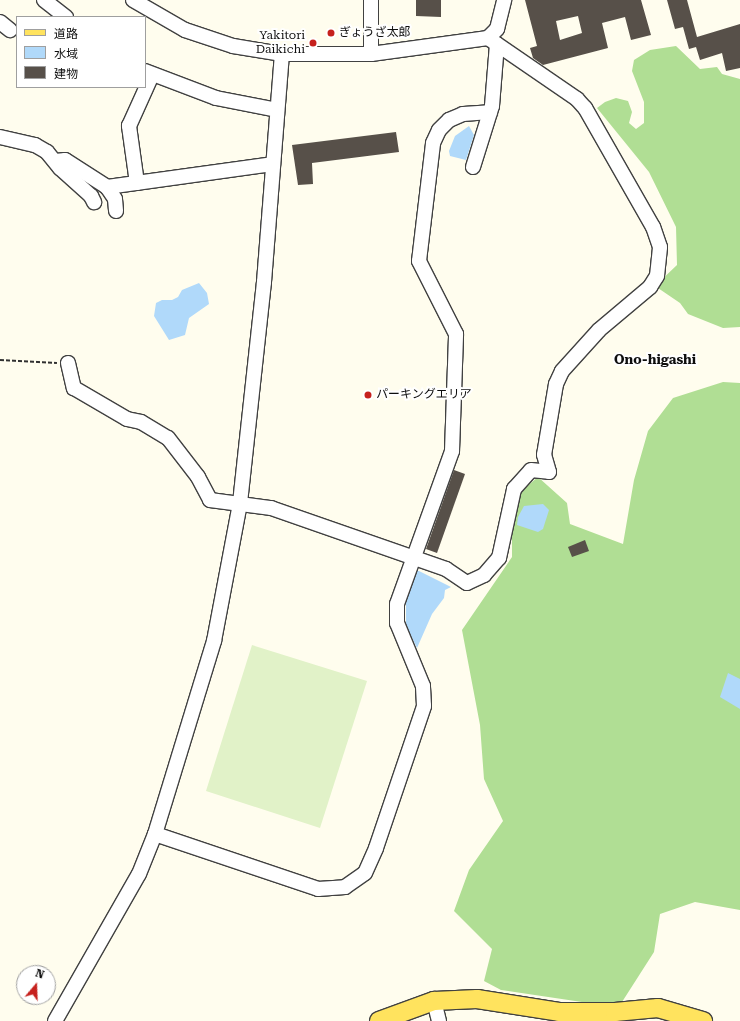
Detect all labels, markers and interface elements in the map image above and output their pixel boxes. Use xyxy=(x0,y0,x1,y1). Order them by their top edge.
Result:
legend xyxy=(16,16,146,88)
place label: ぎょうざ太郎 xyxy=(339,26,411,40)
text: 道路 xyxy=(54,27,78,41)
marker: ぎょうざ太郎 xyxy=(326,28,336,38)
place label: Yakitori Daikichi xyxy=(256,29,305,57)
marker: Yakitori Daikichi xyxy=(308,38,318,48)
text: 水域 xyxy=(54,47,78,61)
text: 建物 xyxy=(54,67,78,81)
district label: Ono-higashi xyxy=(614,352,696,368)
place label: パーキングエリア xyxy=(376,388,472,402)
marker: パーキングエリア xyxy=(363,390,373,400)
north arrow xyxy=(16,965,56,1005)
text: N xyxy=(34,967,46,982)

